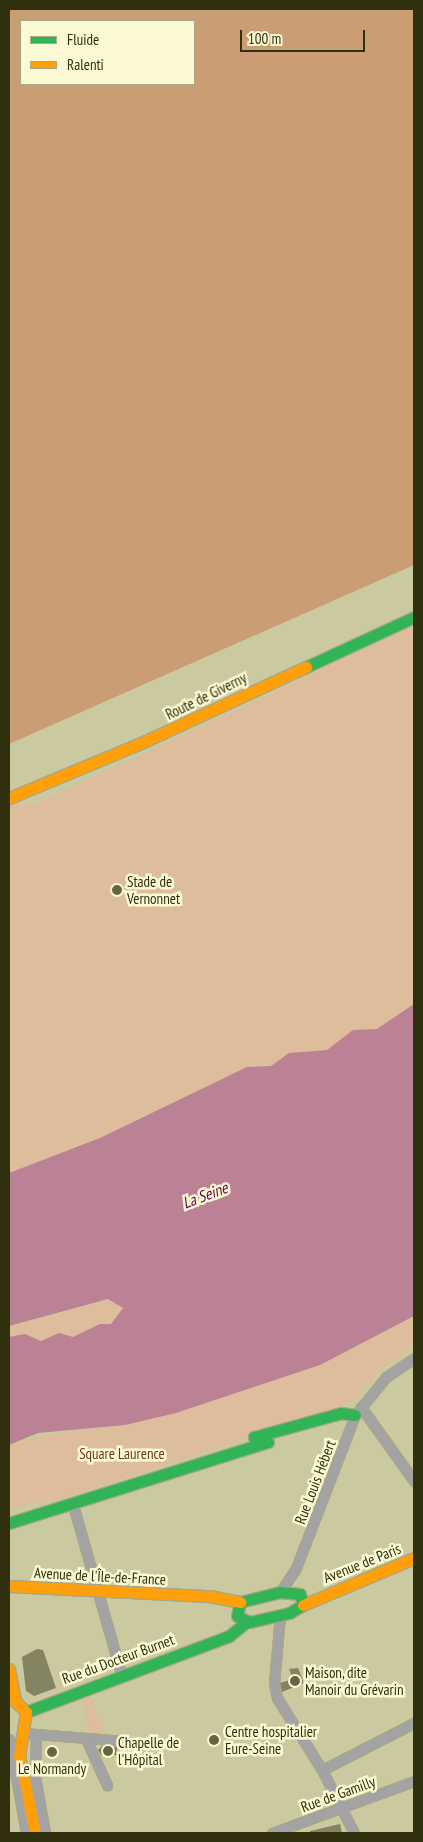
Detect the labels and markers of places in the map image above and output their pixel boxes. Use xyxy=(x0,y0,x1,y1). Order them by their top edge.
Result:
place label: Stade de Vernonnet xyxy=(127,872,180,907)
marker: Stade de Vernonnet xyxy=(111,884,123,896)
place label: Maison, dite Manoir du Grévarin xyxy=(305,1663,404,1698)
marker: Maison, dite Manoir du Grévarin xyxy=(289,1675,301,1687)
place label: Centre hospitalier Eure-Seine xyxy=(225,1722,317,1757)
place label: Chapelle de l'Hôpital xyxy=(118,1733,179,1768)
marker: Centre hospitalier Eure-Seine xyxy=(207,1733,221,1747)
marker: Chapelle de l'Hôpital xyxy=(102,1745,114,1757)
marker: Le Normandy xyxy=(46,1746,58,1758)
place label: Le Normandy xyxy=(18,1760,86,1778)

